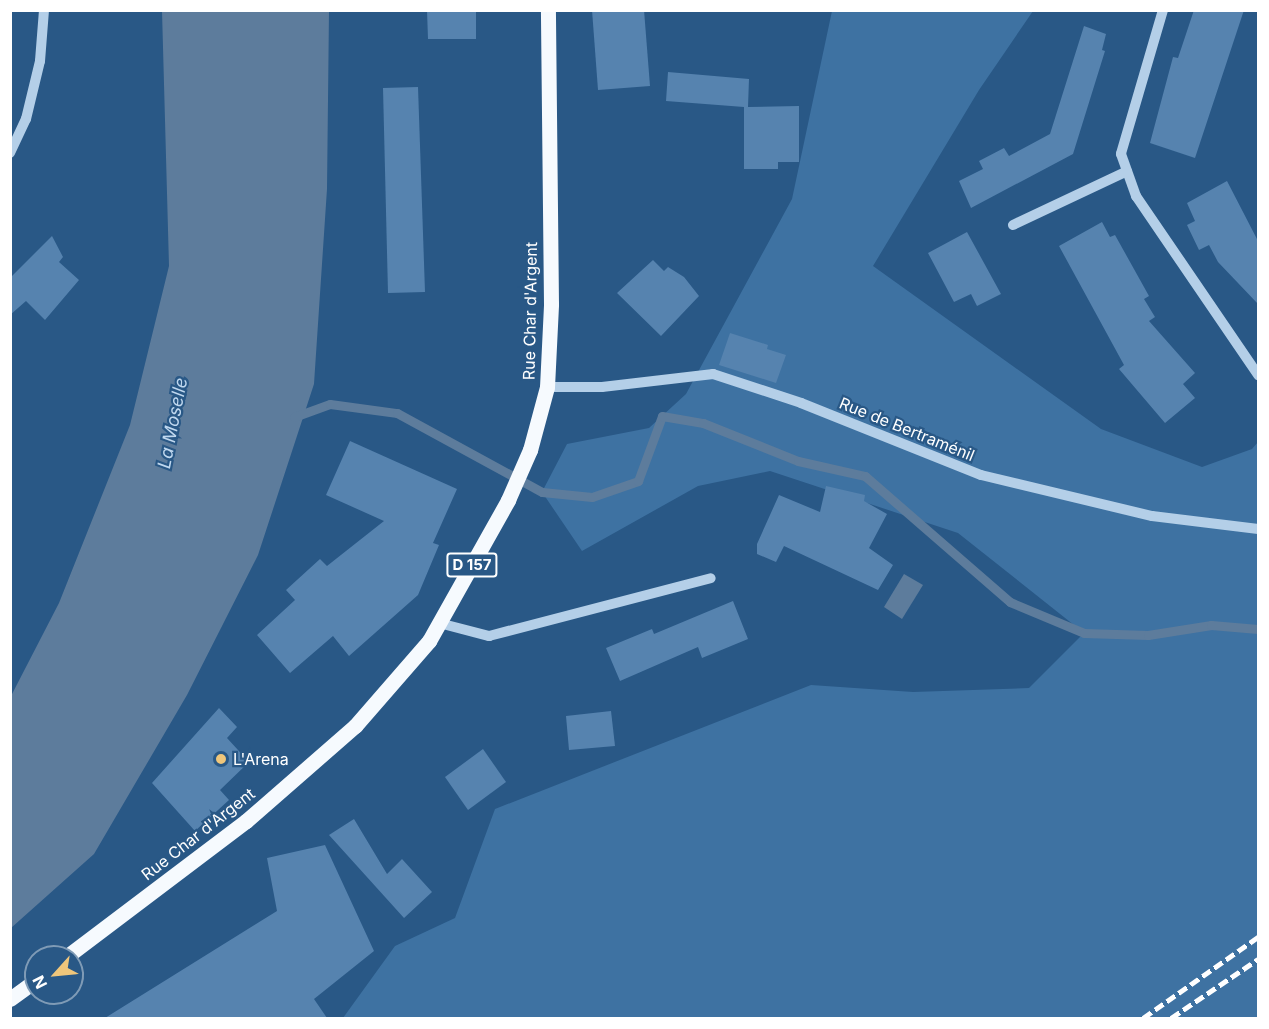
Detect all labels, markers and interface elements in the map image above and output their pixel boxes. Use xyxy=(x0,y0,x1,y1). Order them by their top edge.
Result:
street label: Rue Char d'Argent xyxy=(519,242,541,380)
water label: La Moselle xyxy=(154,376,192,470)
street label: Rue de Bertraménil xyxy=(837,393,977,465)
road number: D 157 xyxy=(445,553,499,577)
place label: L'Arena xyxy=(233,749,289,769)
marker: L'Arena xyxy=(214,752,228,766)
street label: Rue Char d'Argent xyxy=(138,784,258,884)
north arrow xyxy=(24,945,84,1005)
text: N xyxy=(28,972,51,992)

